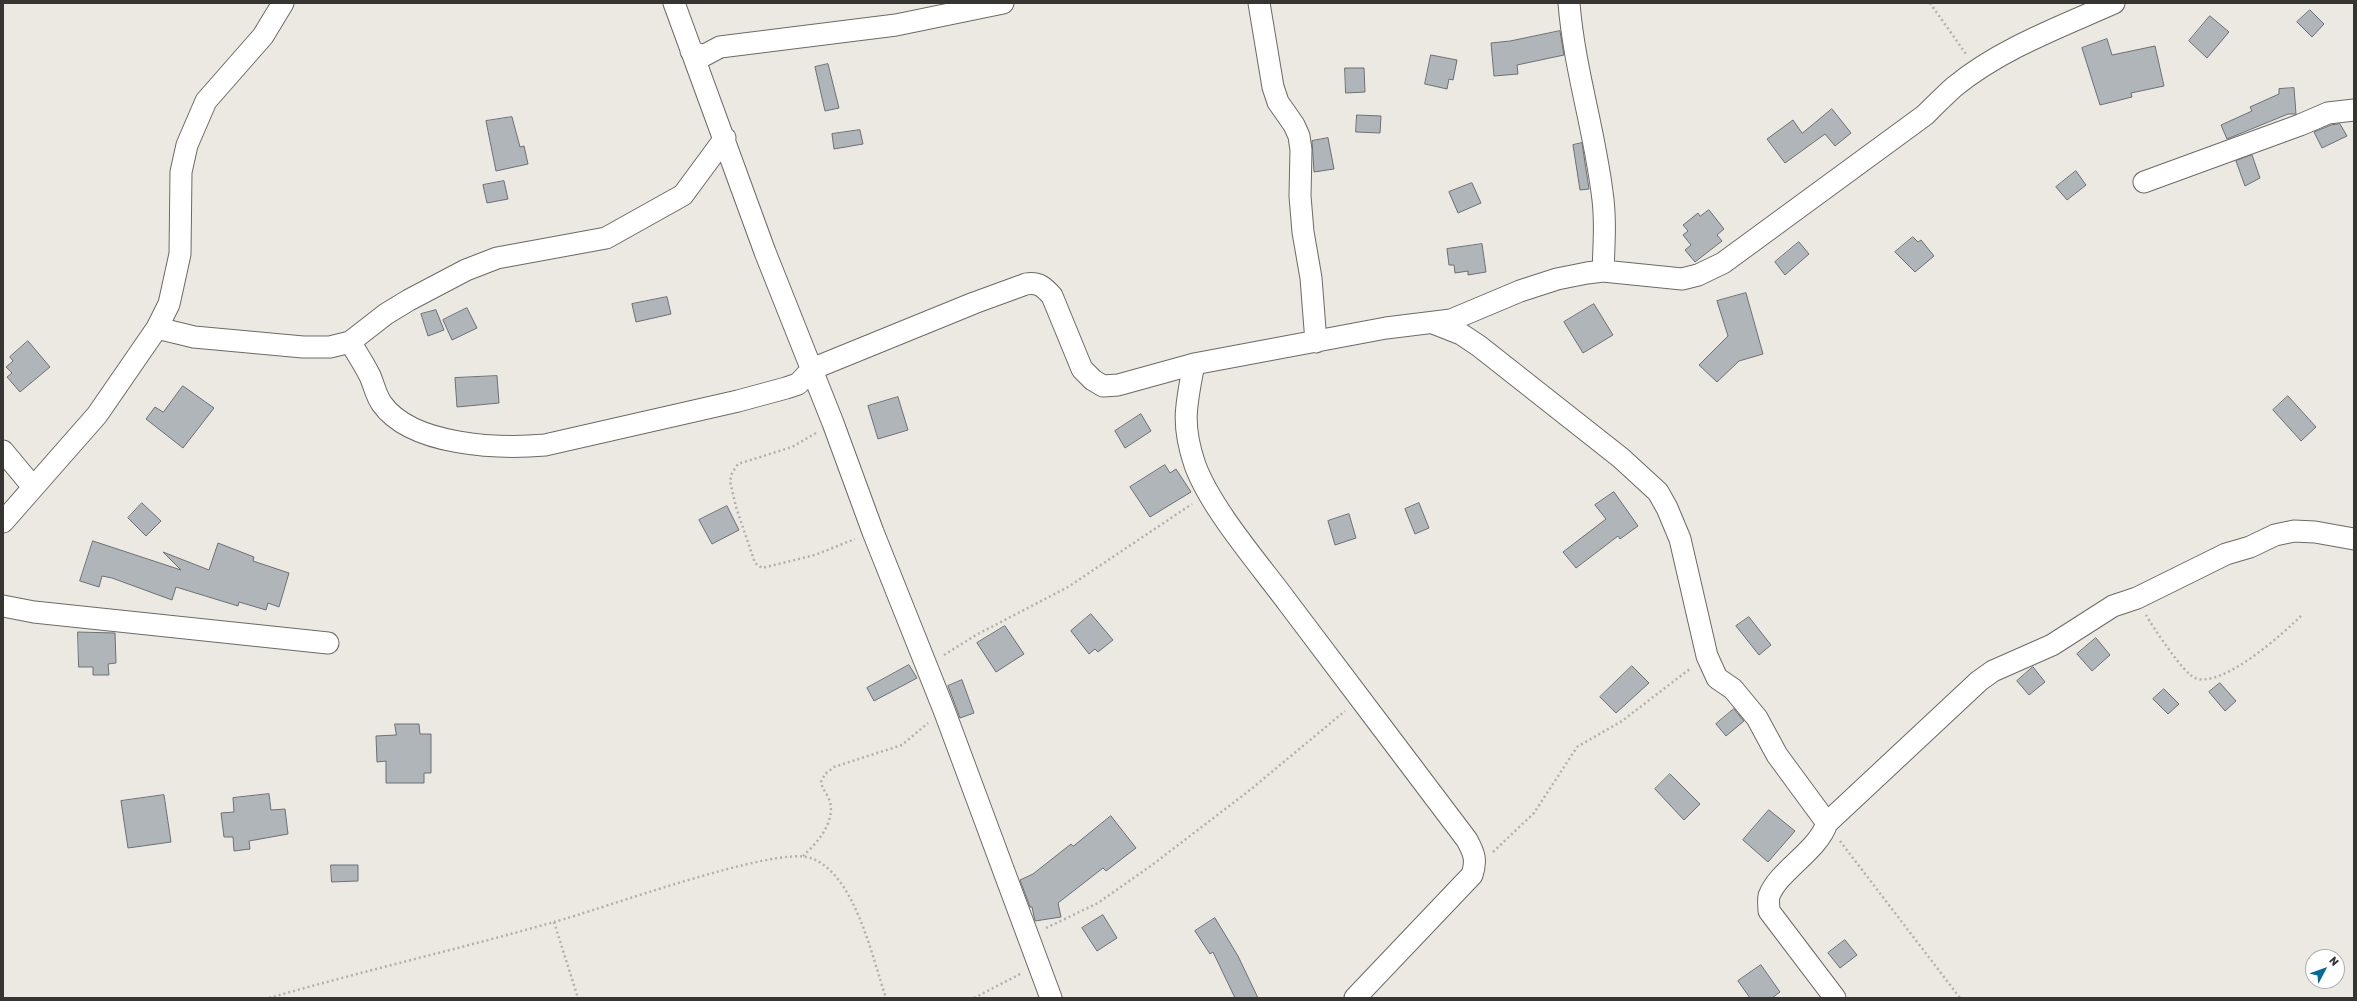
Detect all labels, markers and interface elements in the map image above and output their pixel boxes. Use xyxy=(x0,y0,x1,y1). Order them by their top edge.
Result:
north arrow xyxy=(2305,949,2345,989)
text: N xyxy=(2326,954,2341,969)

